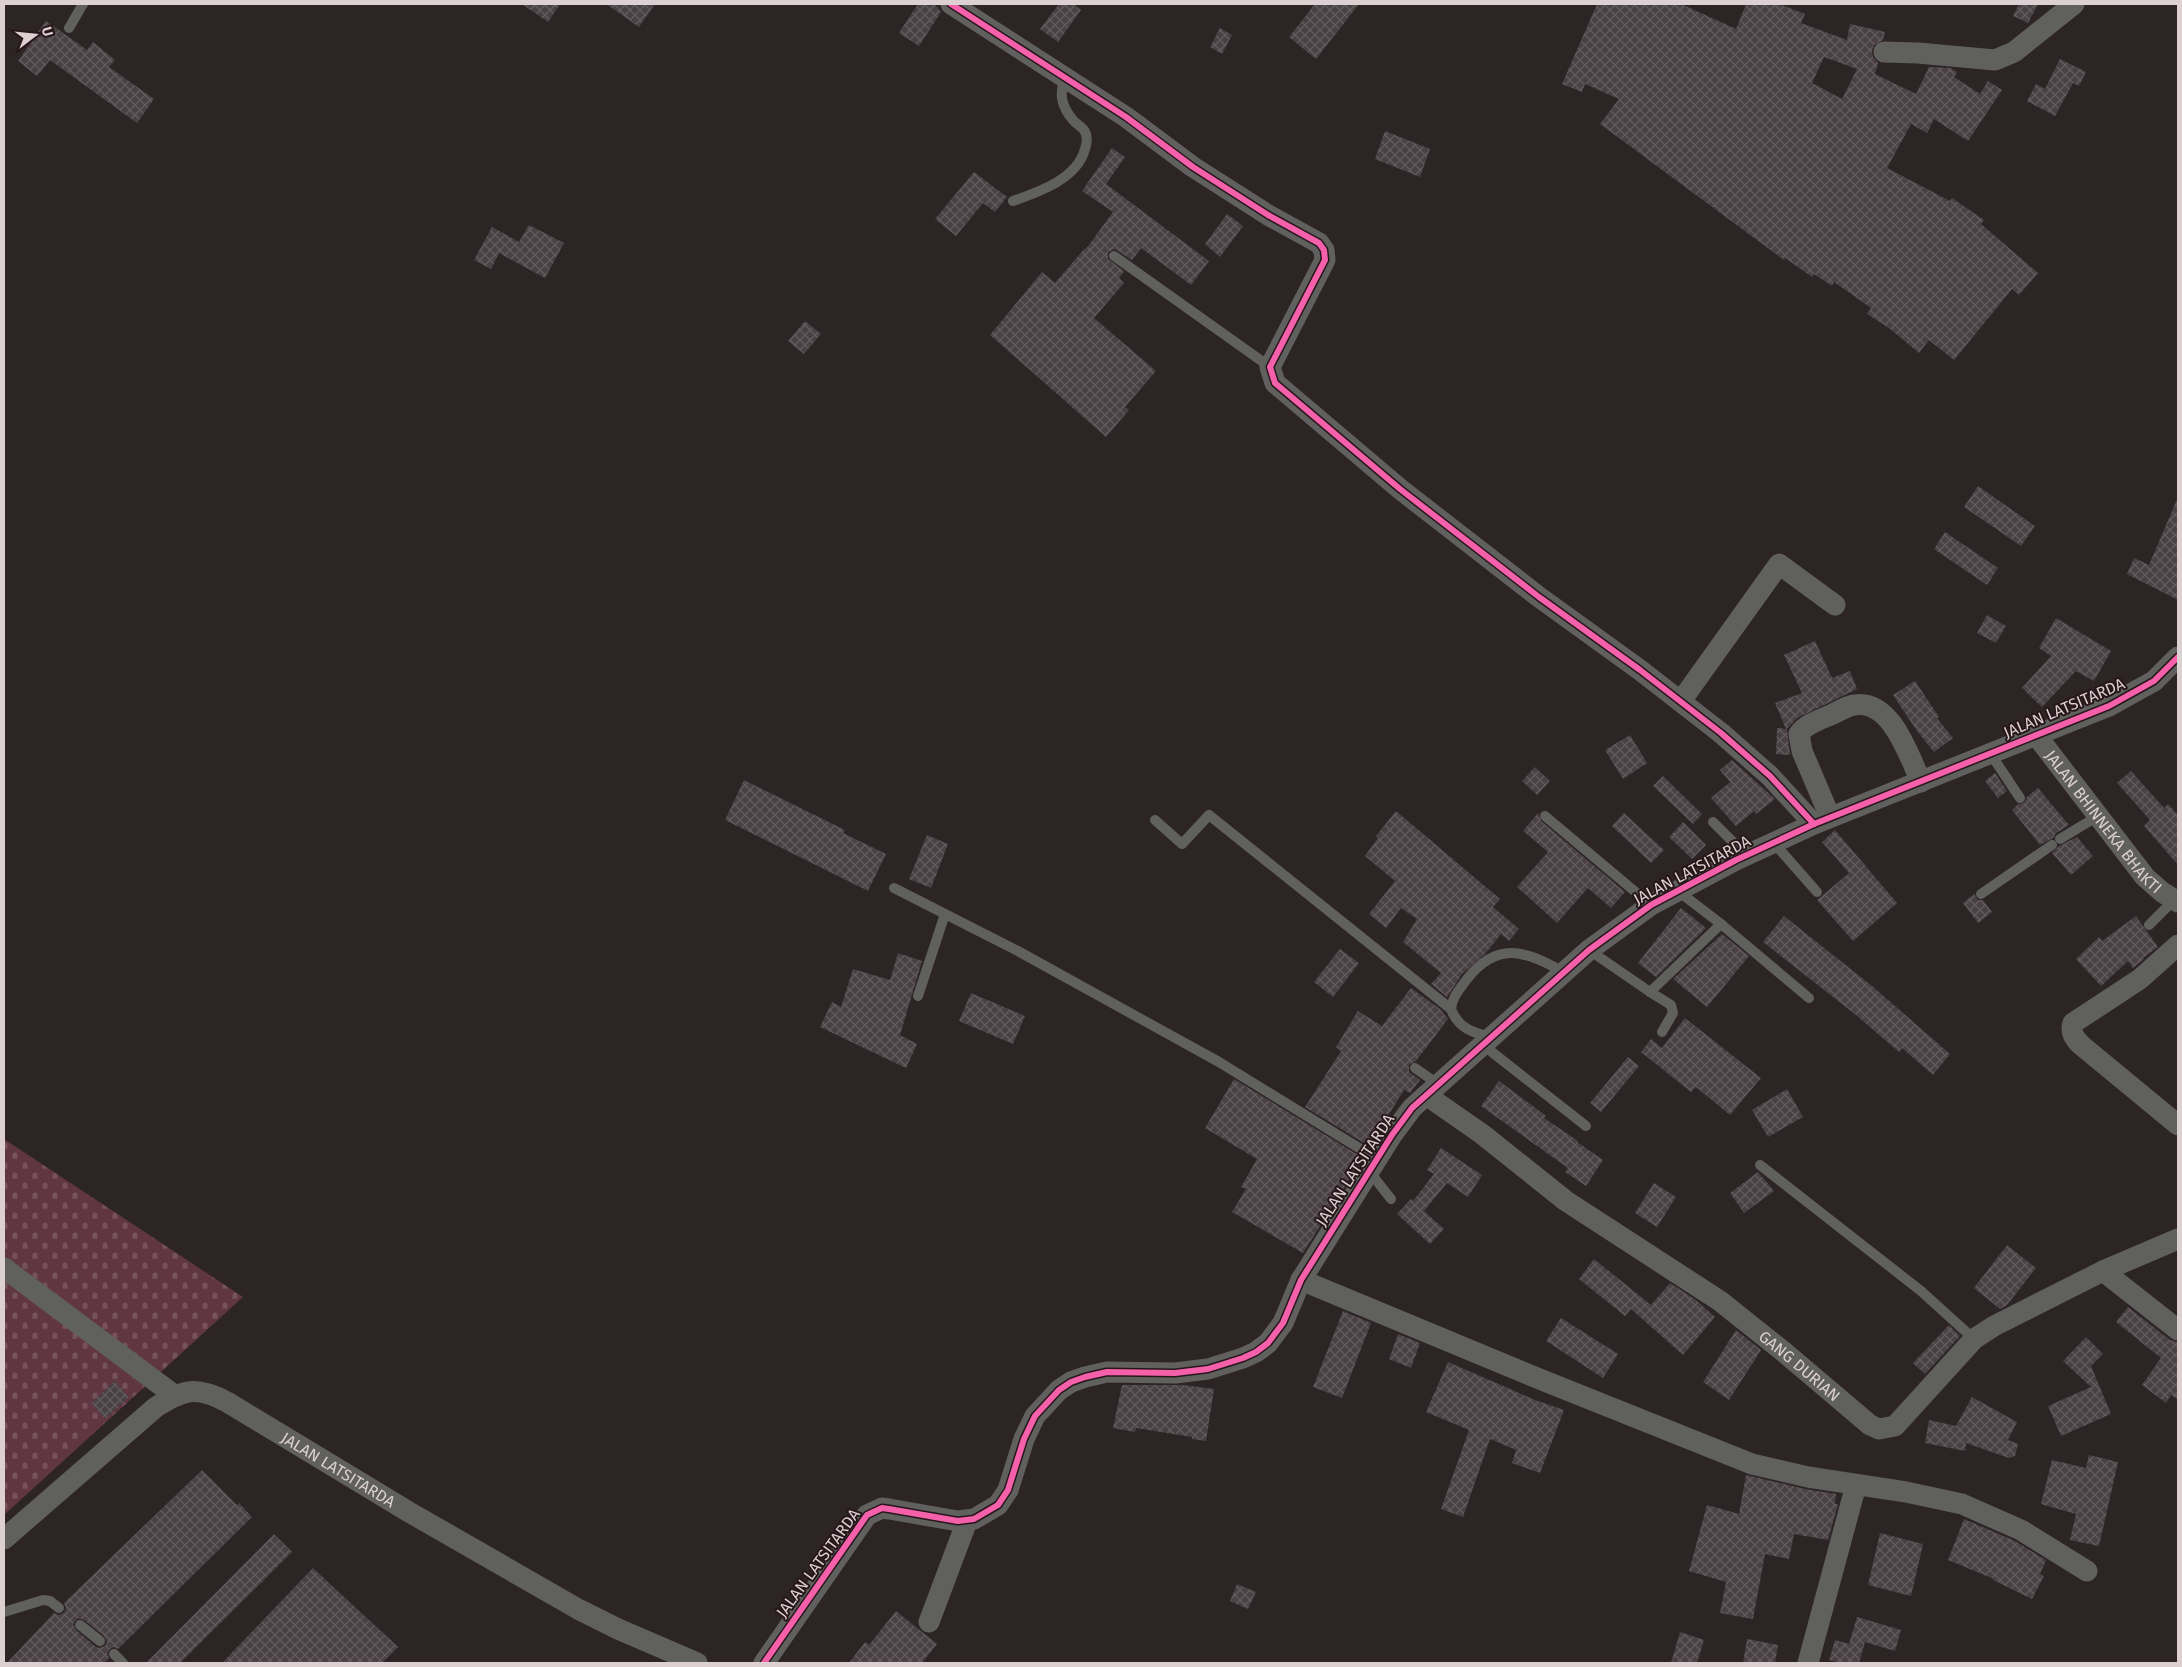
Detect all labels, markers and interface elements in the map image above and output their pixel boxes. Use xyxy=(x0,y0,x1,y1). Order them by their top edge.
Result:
north arrow xyxy=(10,10,60,60)
text: U xyxy=(38,25,56,38)
street label: JALAN LATSITARDA xyxy=(2001,674,2128,742)
street label: JALAN BHINNEKA BHAKTI xyxy=(2041,746,2166,897)
street label: JALAN LATSITARDA xyxy=(1630,831,1754,909)
street label: JALAN LATSITARDA xyxy=(1312,1110,1399,1230)
street label: GANG DURIAN xyxy=(1755,1326,1844,1405)
street label: JALAN LATSITARDA xyxy=(278,1428,400,1511)
street label: JALAN LATSITARDA xyxy=(772,1504,864,1621)

